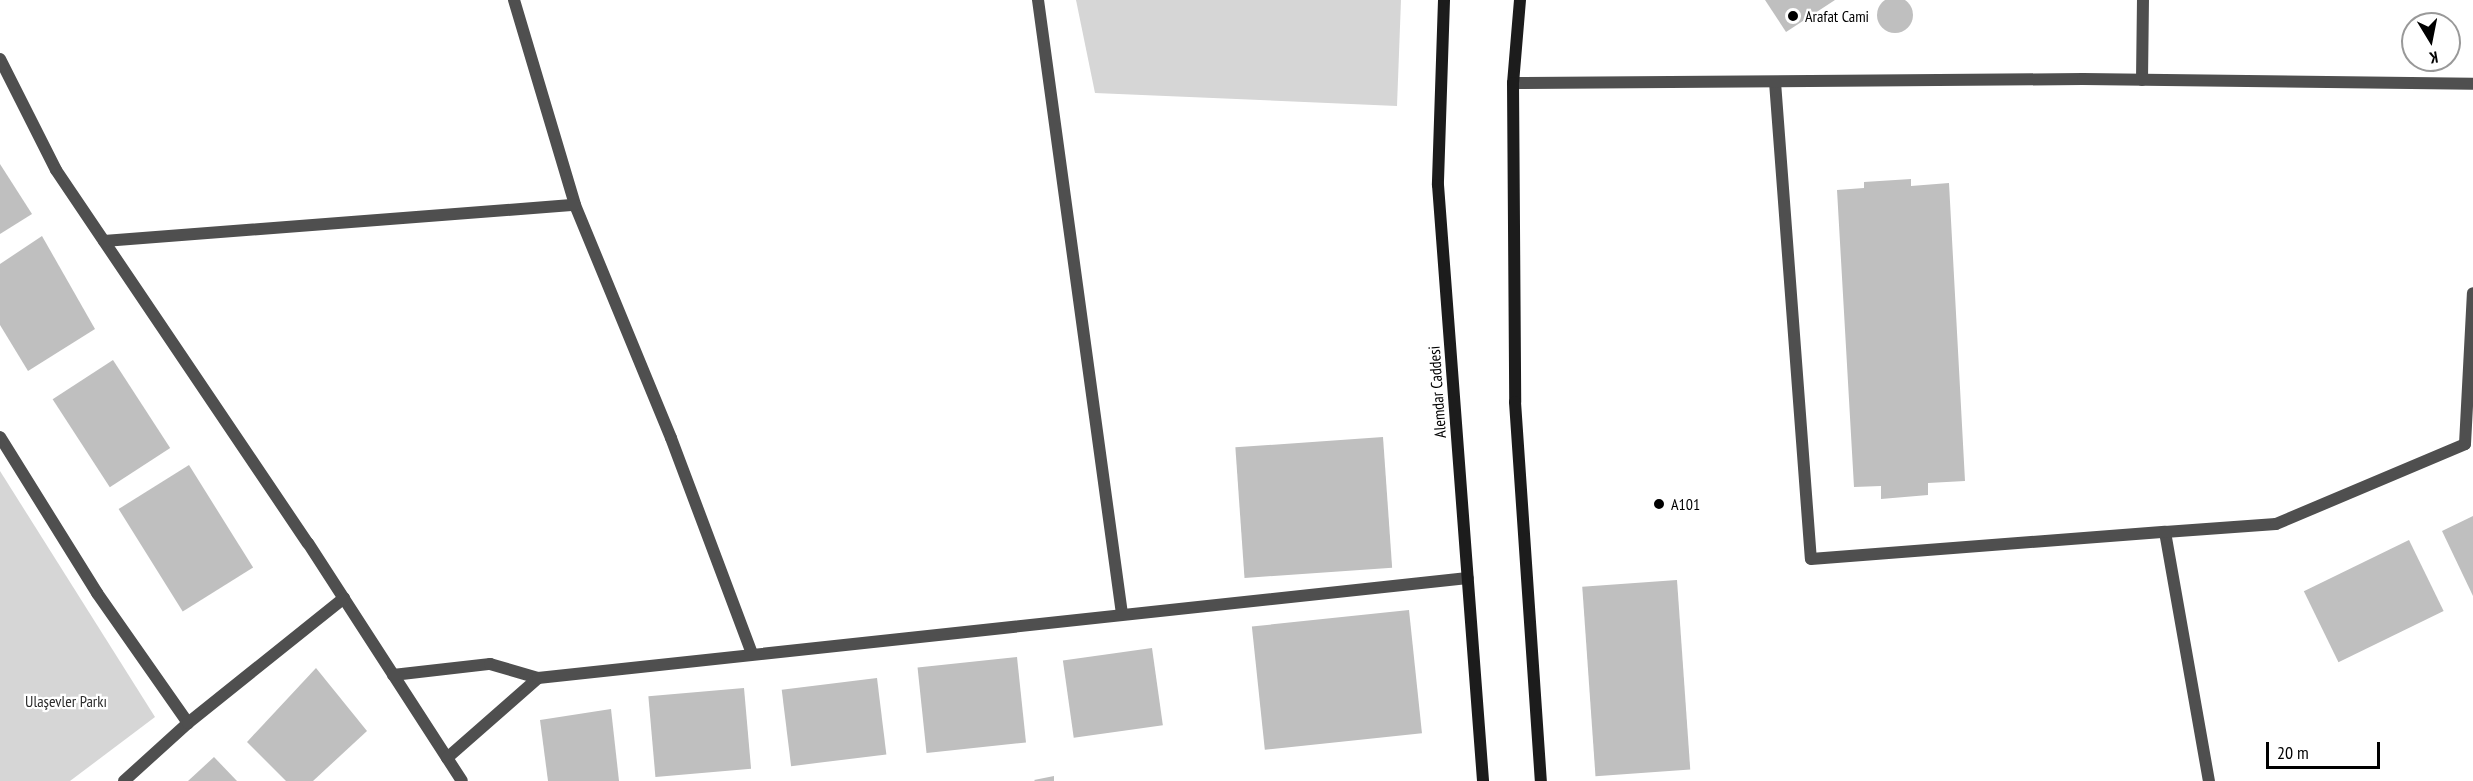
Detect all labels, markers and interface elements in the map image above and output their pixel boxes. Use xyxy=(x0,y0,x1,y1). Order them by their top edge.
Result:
place label: Arafat Cami xyxy=(1805,6,1869,26)
marker: Arafat Cami xyxy=(1786,9,1800,23)
north arrow xyxy=(2401,12,2461,72)
text: K xyxy=(2428,47,2440,68)
street label: Alemdar Caddesi xyxy=(1424,345,1450,439)
place label: A101 xyxy=(1671,494,1700,514)
marker: A101 xyxy=(1652,497,1666,511)
park label: Ulaşevler Parkı xyxy=(25,691,107,711)
scale bar xyxy=(2269,730,2383,768)
text: 20 m xyxy=(2277,741,2309,764)

